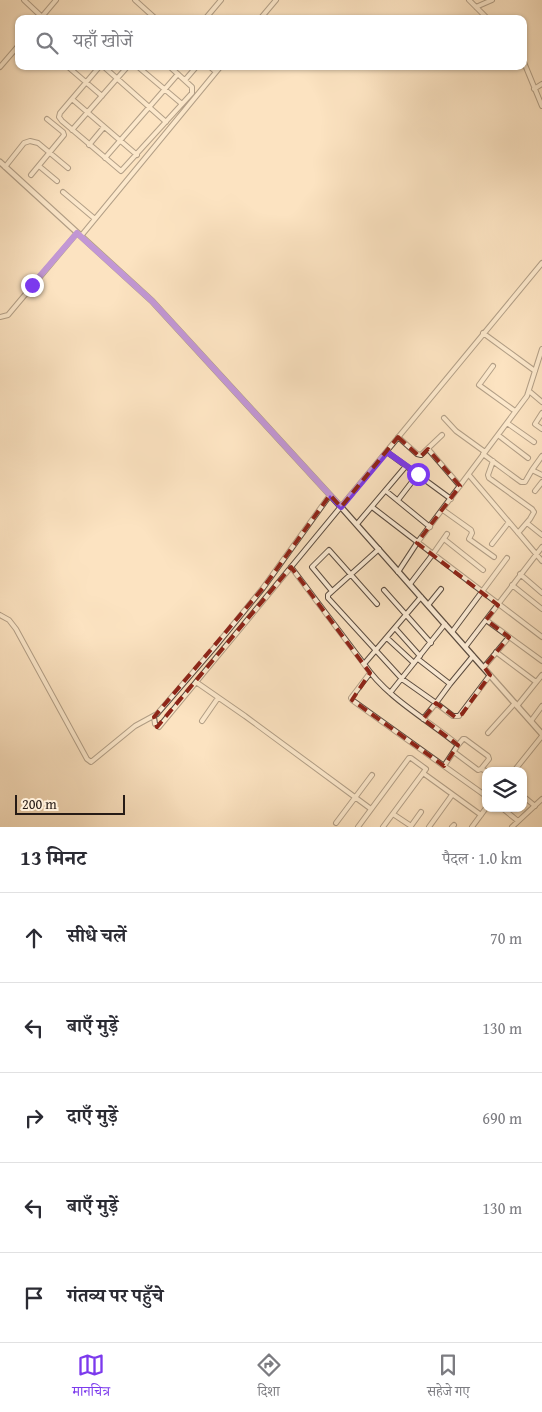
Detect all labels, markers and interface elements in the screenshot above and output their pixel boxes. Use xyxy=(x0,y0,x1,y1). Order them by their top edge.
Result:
search box xyxy=(15,15,527,70)
text: यहाँ खोजें xyxy=(73,26,133,54)
icon: search xyxy=(33,29,61,57)
route end xyxy=(21,274,44,297)
route start xyxy=(407,463,430,486)
map controls xyxy=(482,767,527,812)
button: layers xyxy=(482,767,527,812)
scale bar xyxy=(15,792,125,815)
text: 200 m xyxy=(22,794,57,814)
text: 13 मिनट xyxy=(20,842,86,873)
text: पैदल · 1.0 km xyxy=(442,846,522,870)
text: सीधे चलें xyxy=(67,921,126,949)
icon: ahead xyxy=(20,924,48,952)
text: 70 m xyxy=(490,926,522,950)
text: बाएँ मुड़ें xyxy=(67,1011,118,1039)
icon: left xyxy=(20,1014,48,1042)
text: 130 m xyxy=(482,1016,522,1040)
text: दाएँ मुड़ें xyxy=(67,1101,118,1129)
icon: right xyxy=(20,1104,48,1132)
text: 690 m xyxy=(482,1106,522,1130)
text: बाएँ मुड़ें xyxy=(67,1191,118,1219)
icon: left xyxy=(20,1194,48,1222)
text: 130 m xyxy=(482,1196,522,1220)
text: गंतव्य पर पहुँचे xyxy=(67,1281,163,1309)
icon: arrive xyxy=(20,1284,48,1312)
tab: मानचित्र xyxy=(72,1351,110,1405)
tab: दिशा xyxy=(255,1351,283,1405)
tab: सहेजे गए xyxy=(427,1351,470,1405)

